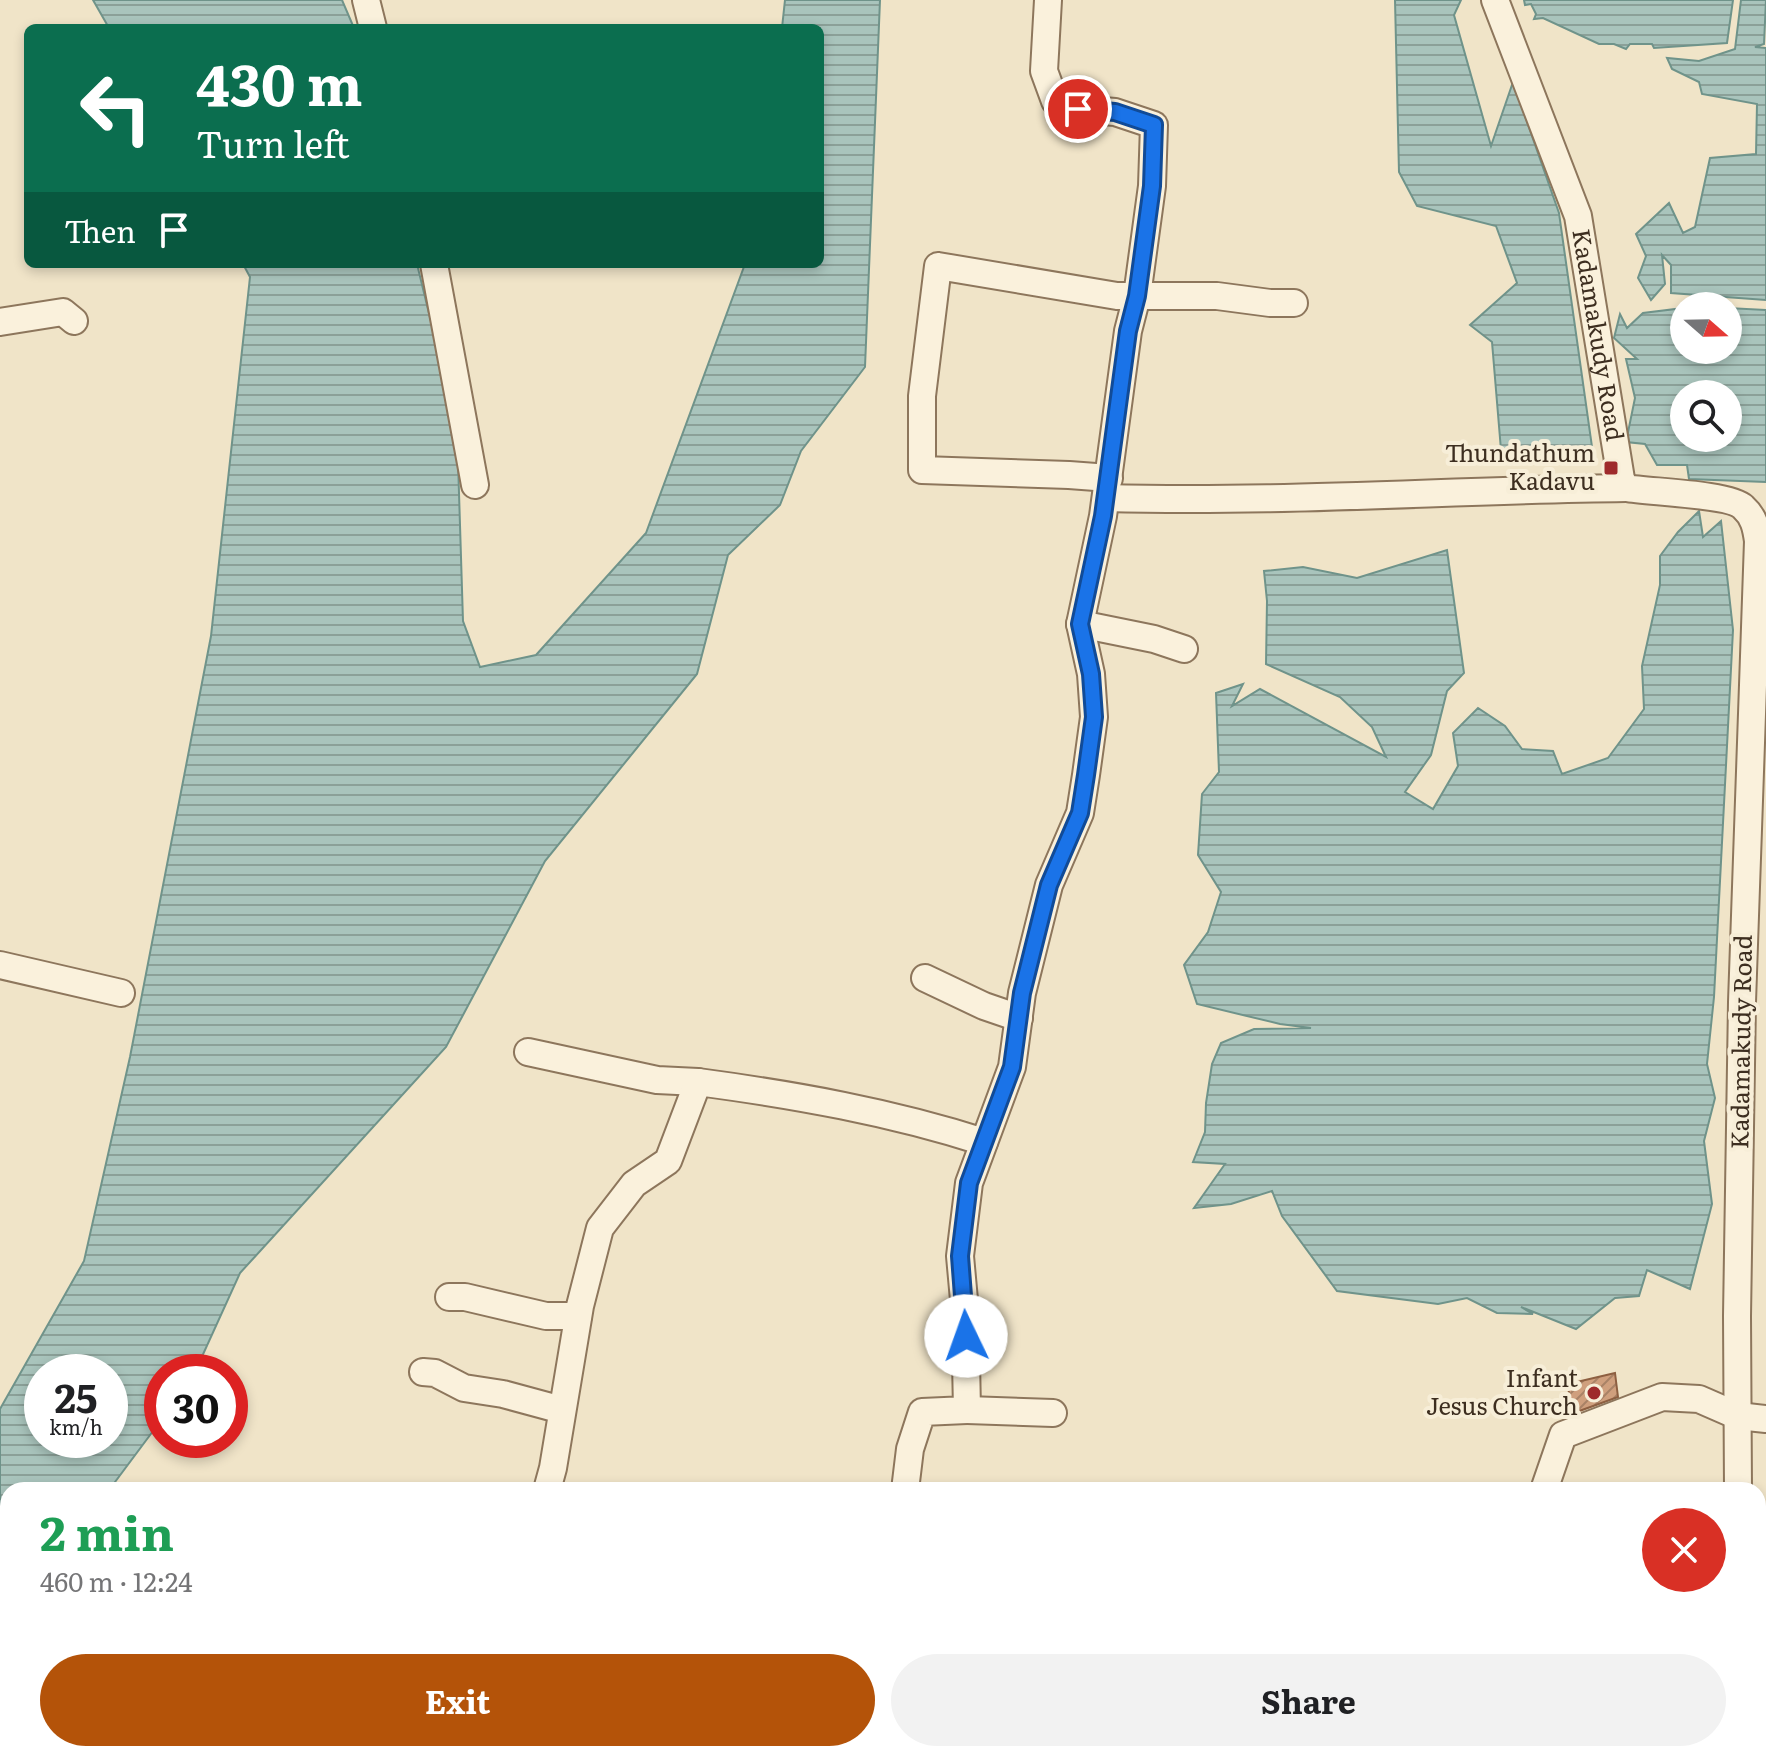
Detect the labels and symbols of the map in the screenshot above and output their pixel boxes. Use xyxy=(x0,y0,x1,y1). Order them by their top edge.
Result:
pin xyxy=(1044,75,1112,143)
street label: Kadamakudy Road xyxy=(1565,226,1635,444)
north arrow xyxy=(1670,292,1742,364)
place label: Thundathum Kadavu xyxy=(1445,434,1595,497)
marker: Thundathum Kadavu xyxy=(1602,459,1620,477)
street label: Kadamakudy Road xyxy=(1720,934,1759,1149)
position arrow xyxy=(924,1294,1008,1378)
speed limit sign: 30 xyxy=(144,1354,248,1458)
place label: Infant Jesus Church xyxy=(1426,1359,1578,1422)
marker: Infant Jesus Church xyxy=(1585,1384,1603,1402)

